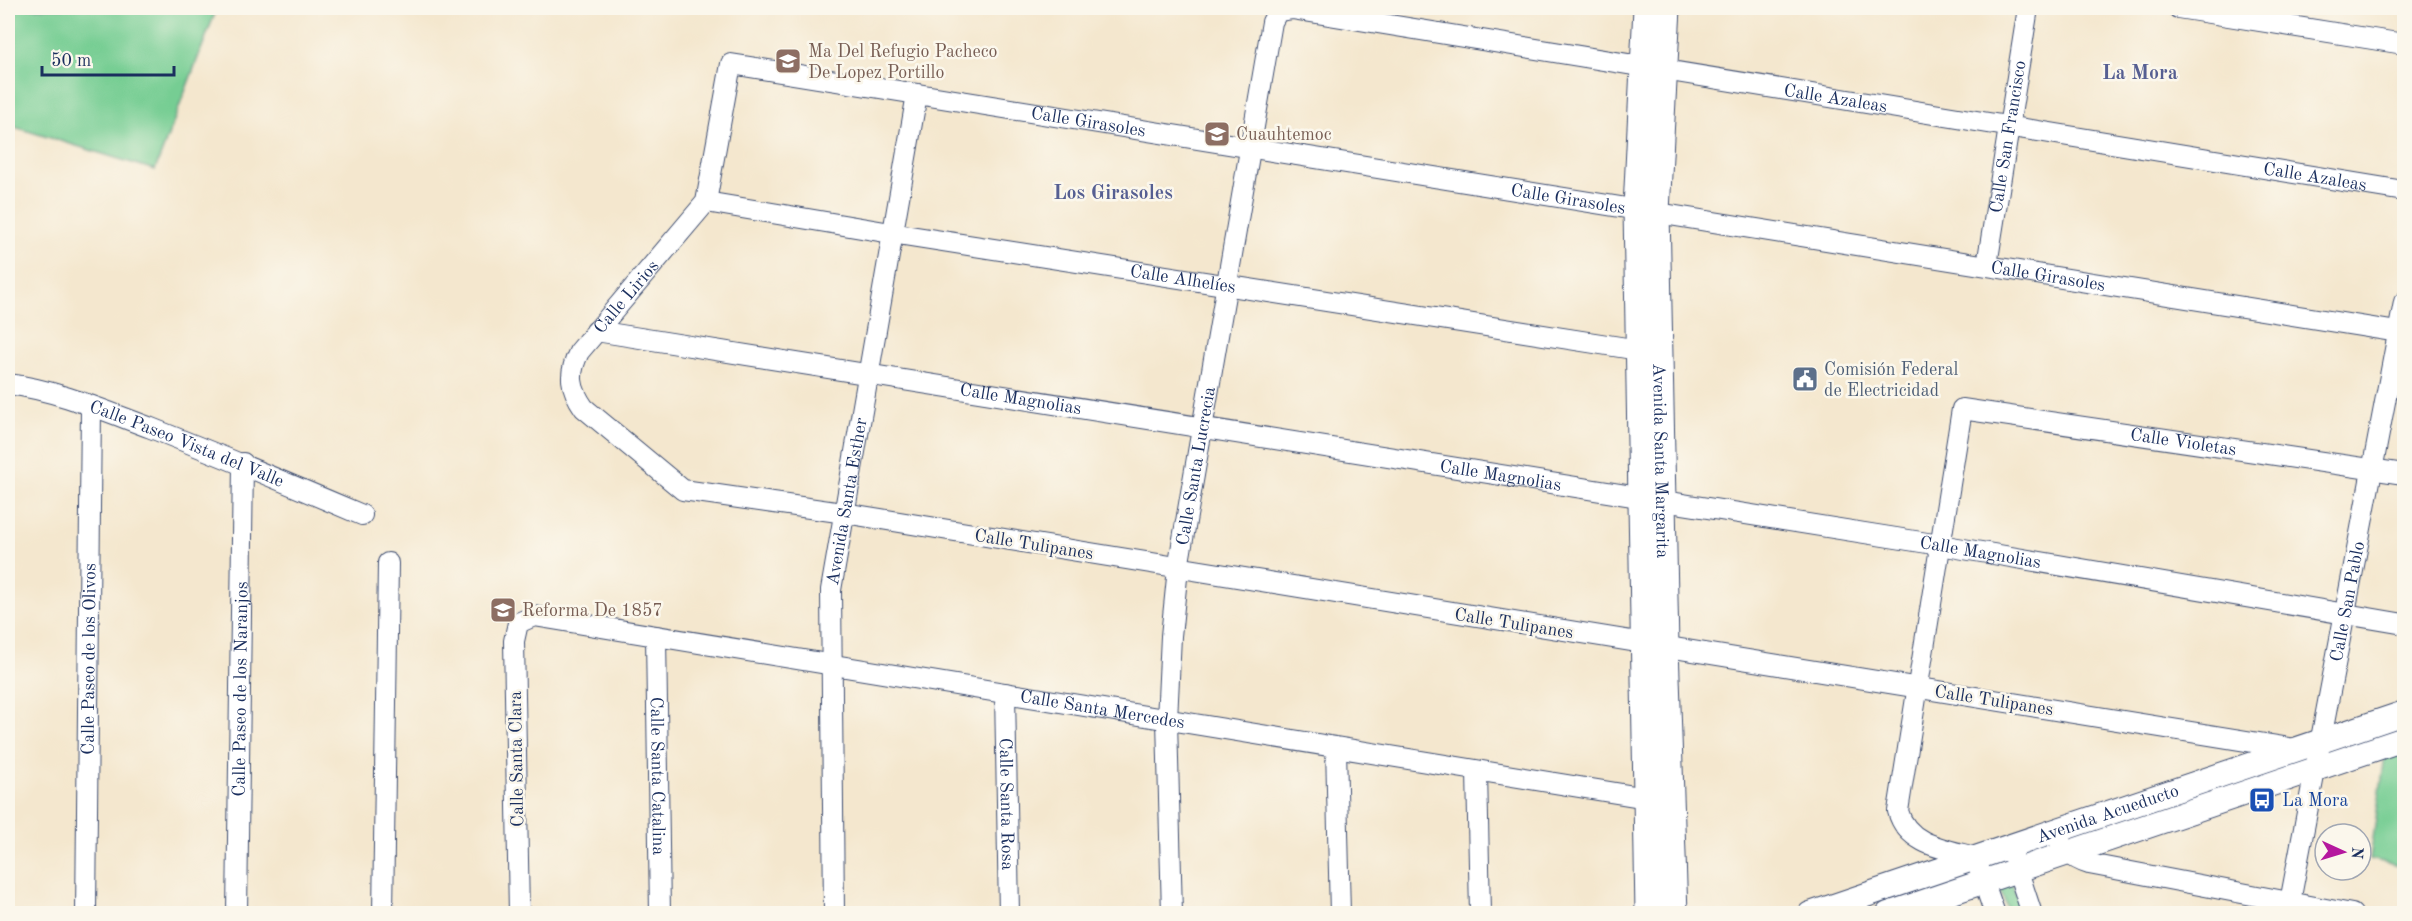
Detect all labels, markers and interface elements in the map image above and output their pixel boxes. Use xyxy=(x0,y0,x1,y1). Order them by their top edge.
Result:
scale bar xyxy=(42,39,174,77)
place label: Ma Del Refugio Pacheco De Lopez Portillo xyxy=(808,43,998,82)
school or university icon: Ma Del Refugio Pacheco De Lopez Portillo xyxy=(773,46,803,76)
text: 50 m xyxy=(51,52,91,70)
street label: Calle San Francisco xyxy=(1987,59,2030,214)
district label: La Mora xyxy=(2102,64,2178,84)
street label: Calle Azaleas xyxy=(1782,82,1889,116)
street label: Calle Girasoles xyxy=(1030,104,1147,141)
school or university icon: Cuauhtemoc xyxy=(1202,119,1232,149)
place label: Cuauhtemoc xyxy=(1236,126,1332,144)
street label: Calle Azaleas xyxy=(2262,160,2368,195)
street label: Calle Girasoles xyxy=(1509,182,1627,218)
district label: Los Girasoles xyxy=(1053,184,1173,204)
street label: Calle Lirios xyxy=(591,257,663,337)
street label: Calle Girasoles xyxy=(1989,259,2107,295)
street label: Calle Alhelíes xyxy=(1129,263,1237,297)
place label: Comisión Federal de Electricidad xyxy=(1824,361,1959,400)
street label: Avenida Santa Margarita xyxy=(1649,363,1671,558)
public building icon: Comisión Federal de Electricidad xyxy=(1790,364,1820,394)
street label: Calle Magnolias xyxy=(958,381,1083,418)
street label: Calle Santa Lucrecia xyxy=(1174,385,1219,547)
street label: Calle Paseo Vista del Valle xyxy=(87,398,286,491)
street label: Avenida Santa Esther xyxy=(824,416,871,587)
street label: Calle Violetas xyxy=(2129,426,2238,459)
street label: Calle Magnolias xyxy=(1438,457,1563,495)
street label: Calle Tulipanes xyxy=(973,527,1095,563)
street label: Calle Magnolias xyxy=(1918,534,2043,572)
street label: Calle San Pablo xyxy=(2328,540,2368,663)
street label: Calle Paseo de los Olivos xyxy=(80,563,99,755)
street label: Calle Paseo de los Naranjos xyxy=(231,581,251,797)
school or university icon: Reforma De 1857 xyxy=(488,595,518,625)
place label: Reforma De 1857 xyxy=(522,602,663,620)
street label: Calle Tulipanes xyxy=(1453,606,1575,642)
street label: Calle Tulipanes xyxy=(1933,683,2055,719)
street label: Calle Santa Mercedes xyxy=(1019,688,1186,732)
street label: Calle Santa Clara xyxy=(507,691,527,827)
street label: Calle Santa Catalina xyxy=(647,697,667,856)
street label: Calle Santa Rosa xyxy=(996,738,1016,871)
street label: Avenida Acueducto xyxy=(2034,782,2181,847)
bus stop icon: La Mora xyxy=(2247,785,2277,815)
place label: La Mora xyxy=(2282,792,2348,810)
north arrow xyxy=(2313,822,2373,882)
text: N xyxy=(2348,846,2364,860)

